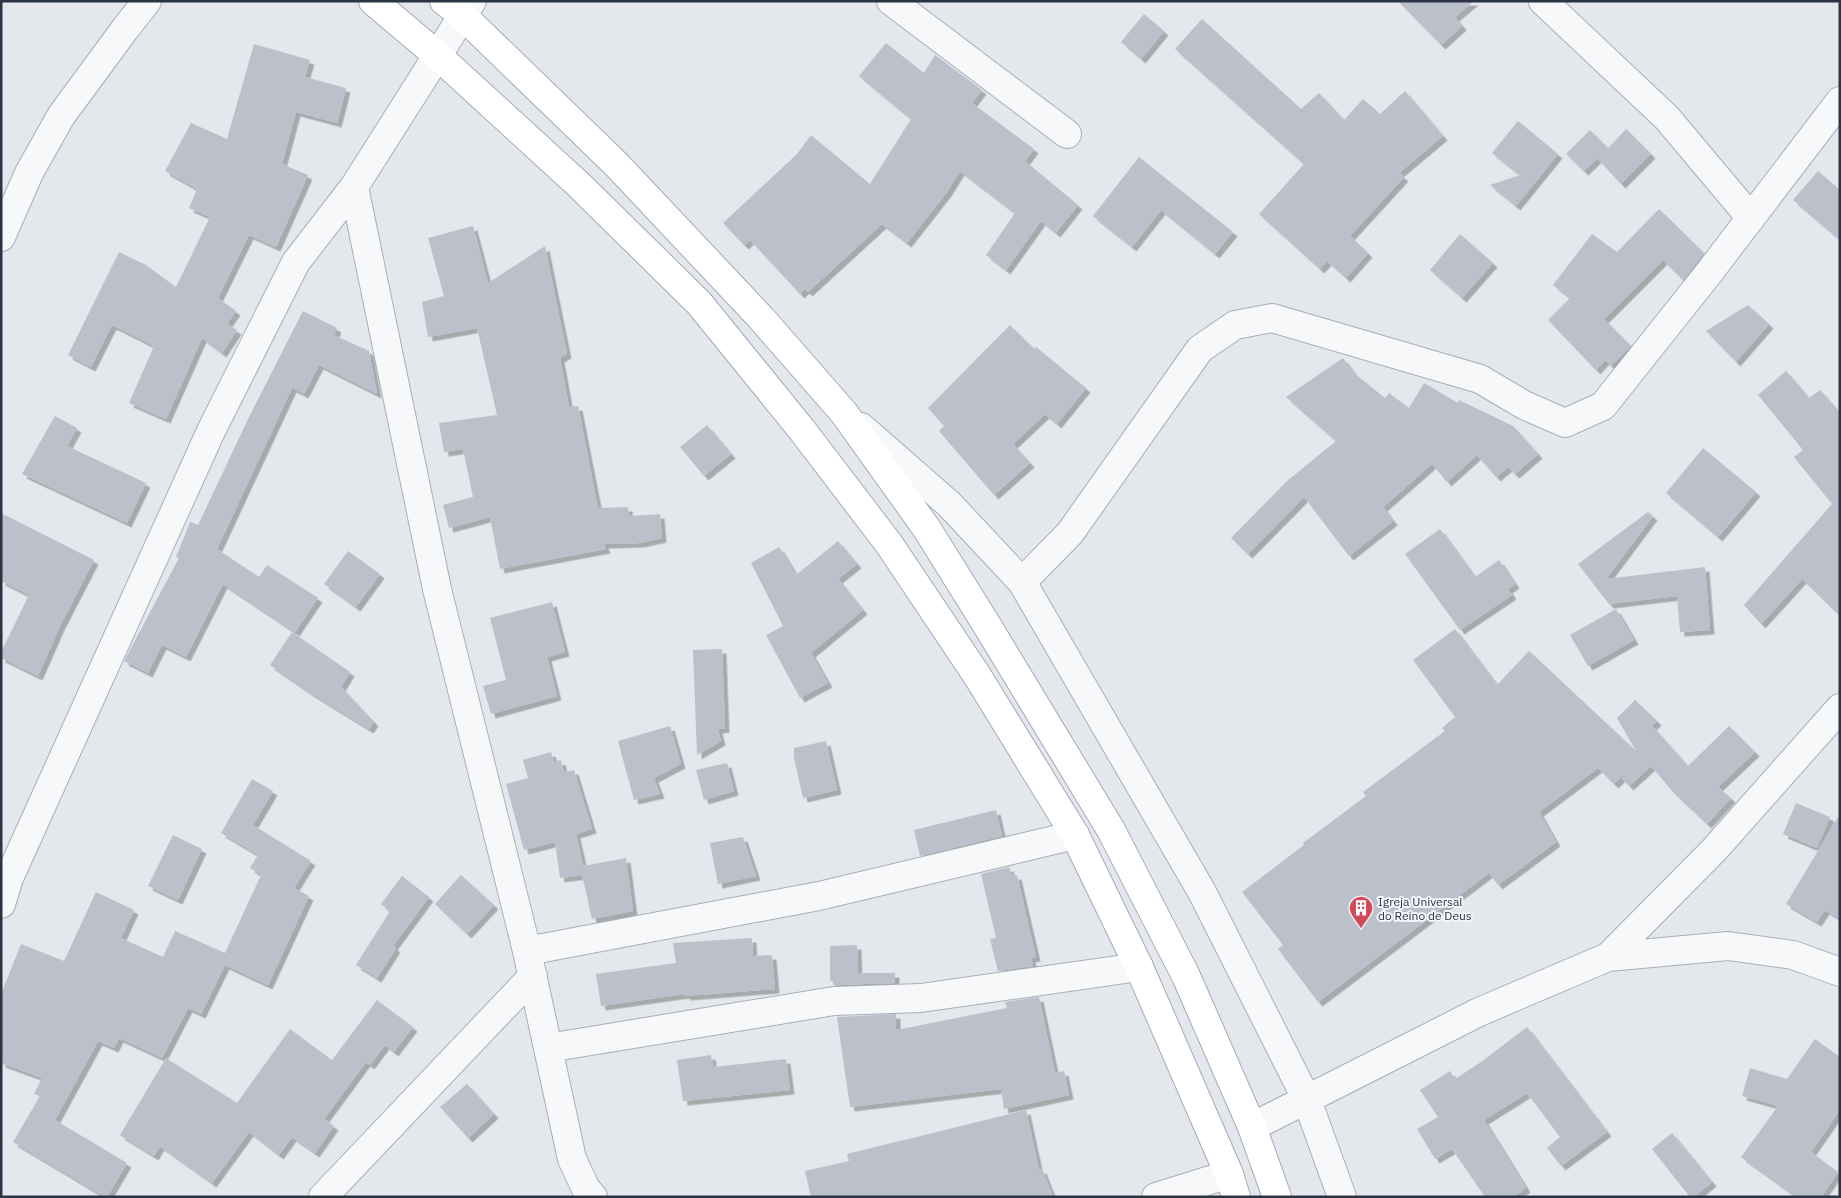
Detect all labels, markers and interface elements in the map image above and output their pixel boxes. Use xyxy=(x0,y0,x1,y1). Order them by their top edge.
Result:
place label: Igreja Universal do Reino de Deus xyxy=(1378,894,1472,923)
building icon: Igreja Universal do Reino de Deus xyxy=(1348,895,1374,929)

